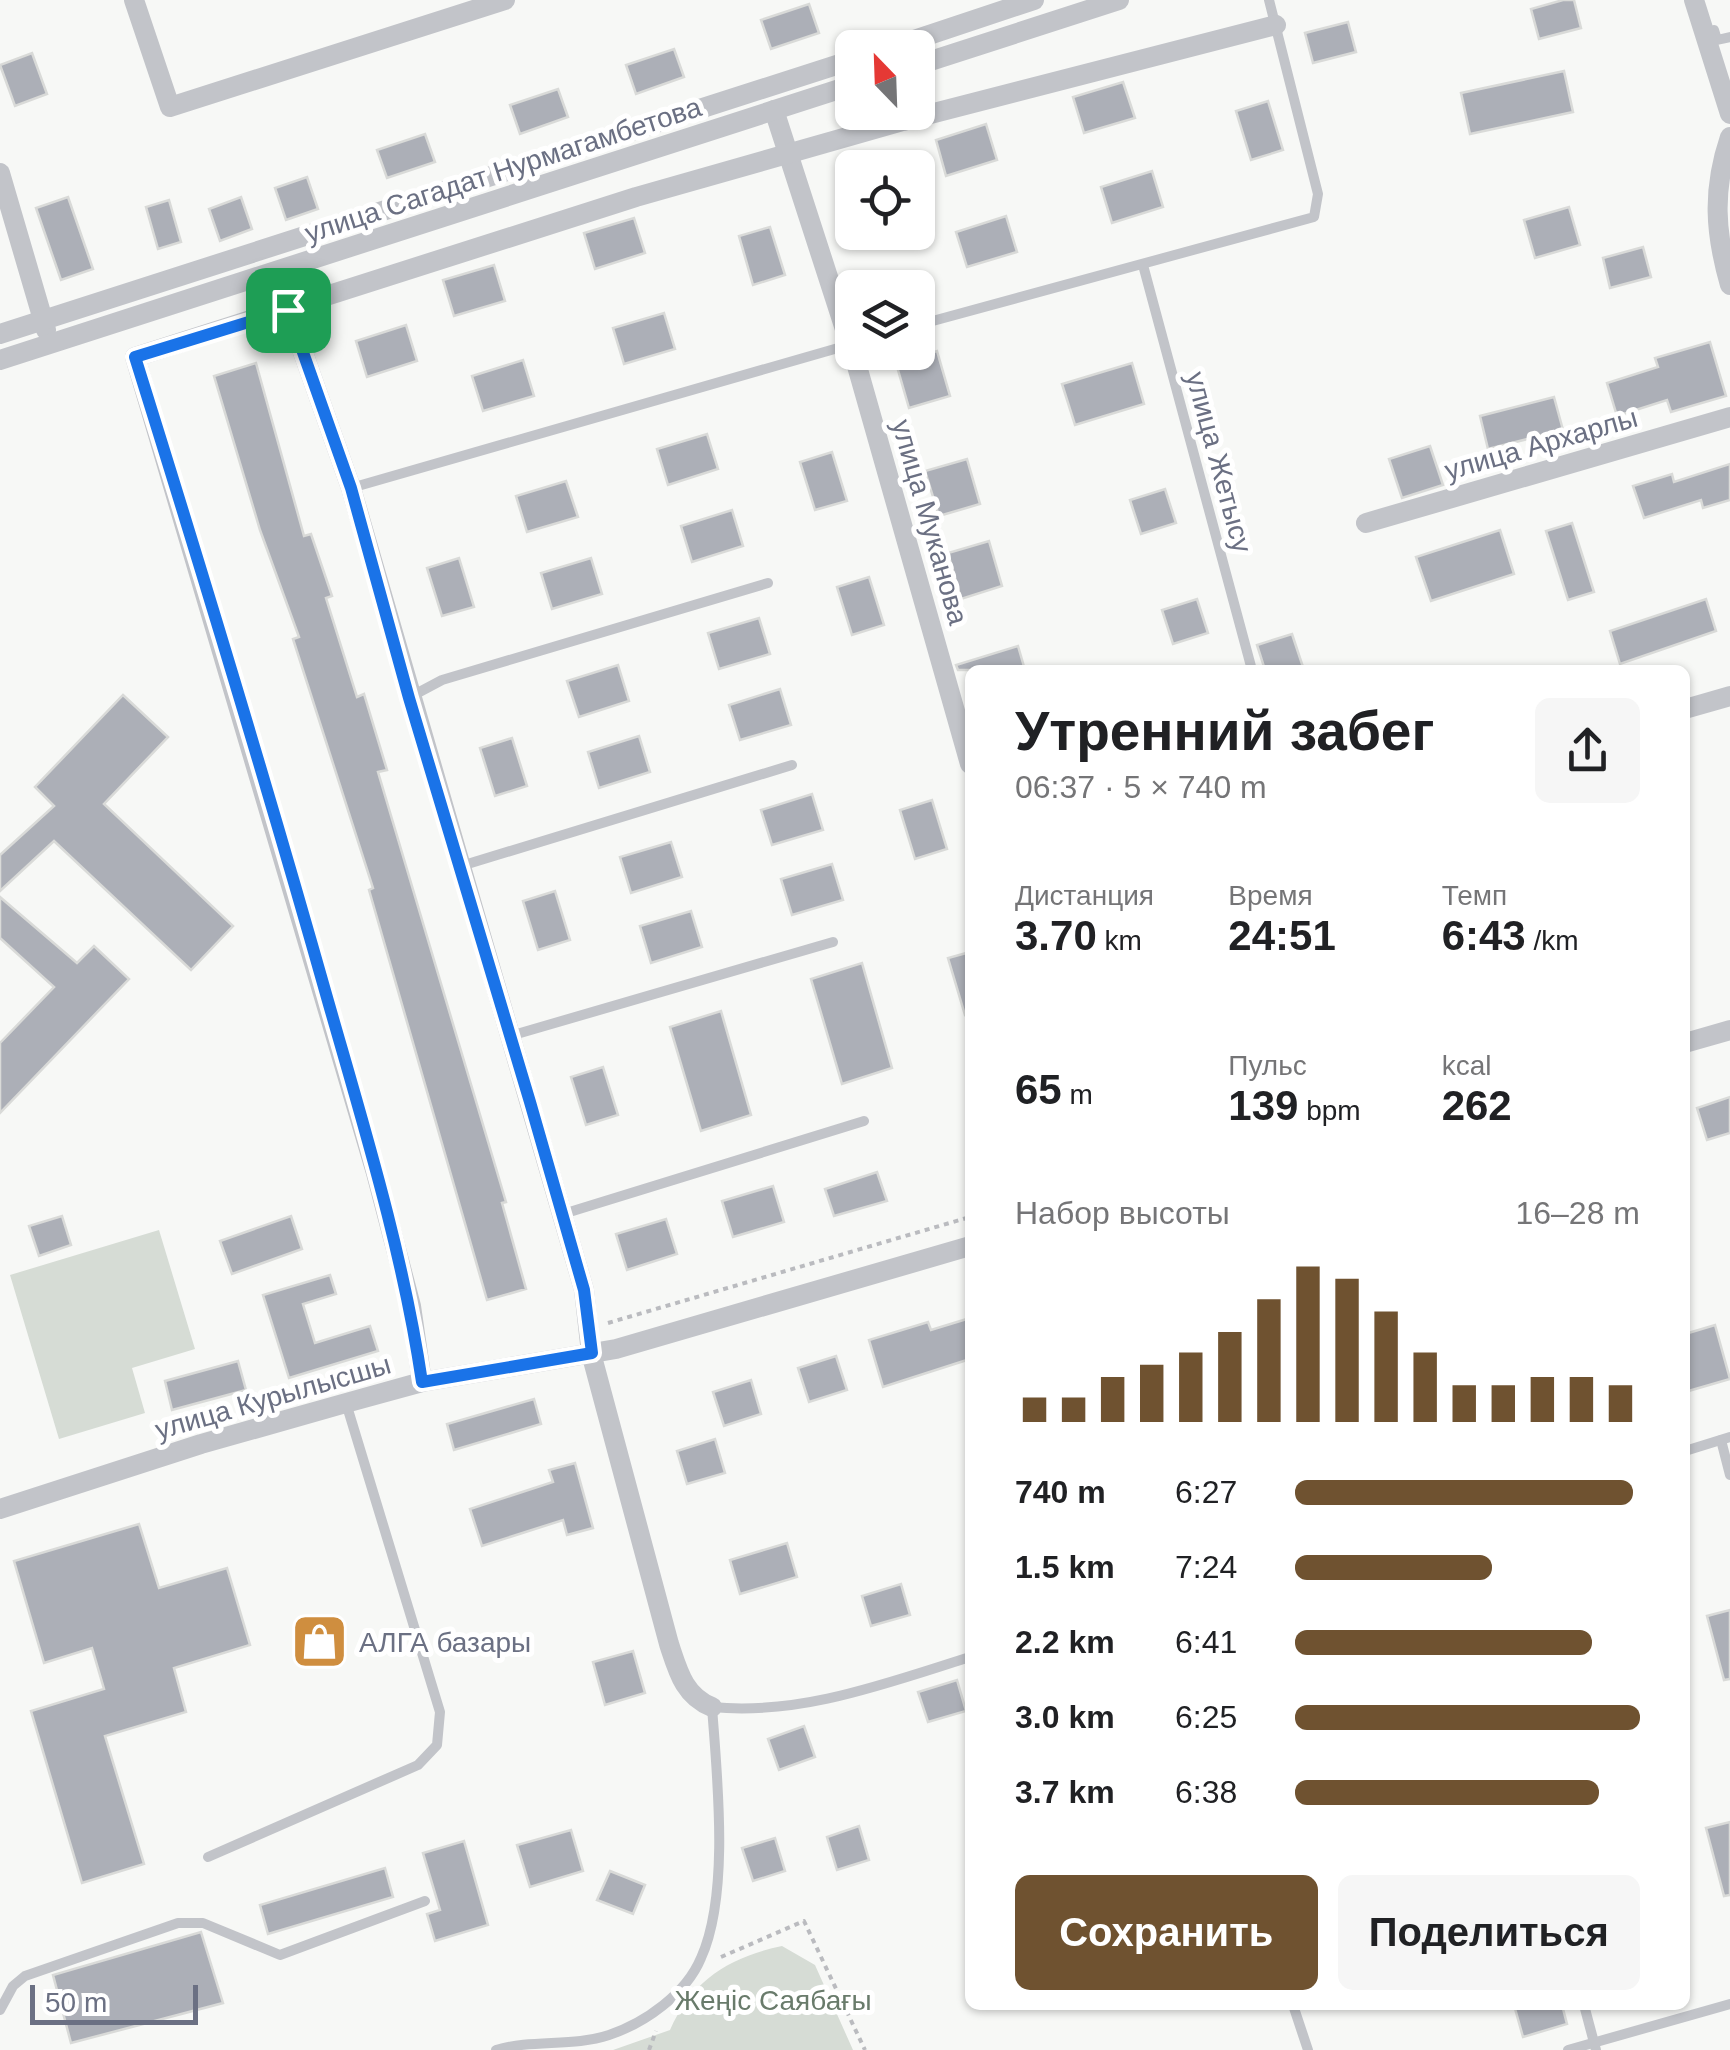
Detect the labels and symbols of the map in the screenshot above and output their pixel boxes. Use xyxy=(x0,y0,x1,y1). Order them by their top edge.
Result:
north arrow xyxy=(835,30,935,130)
street label: улица Сагадат Нурмагамбетова xyxy=(301,91,705,249)
pin xyxy=(246,268,331,353)
street label: улица Жетысу xyxy=(1180,368,1258,556)
street label: улица Архарлы xyxy=(1441,402,1641,486)
street label: улица Муканова xyxy=(886,416,974,629)
street label: улица Курылысшы xyxy=(152,1349,394,1445)
shop icon: АЛГА базары xyxy=(290,1612,350,1672)
place label: АЛГА базары xyxy=(359,1627,531,1658)
scale bar xyxy=(30,1980,198,2024)
park label: Жеңіс Саябағы xyxy=(674,1985,872,2016)

